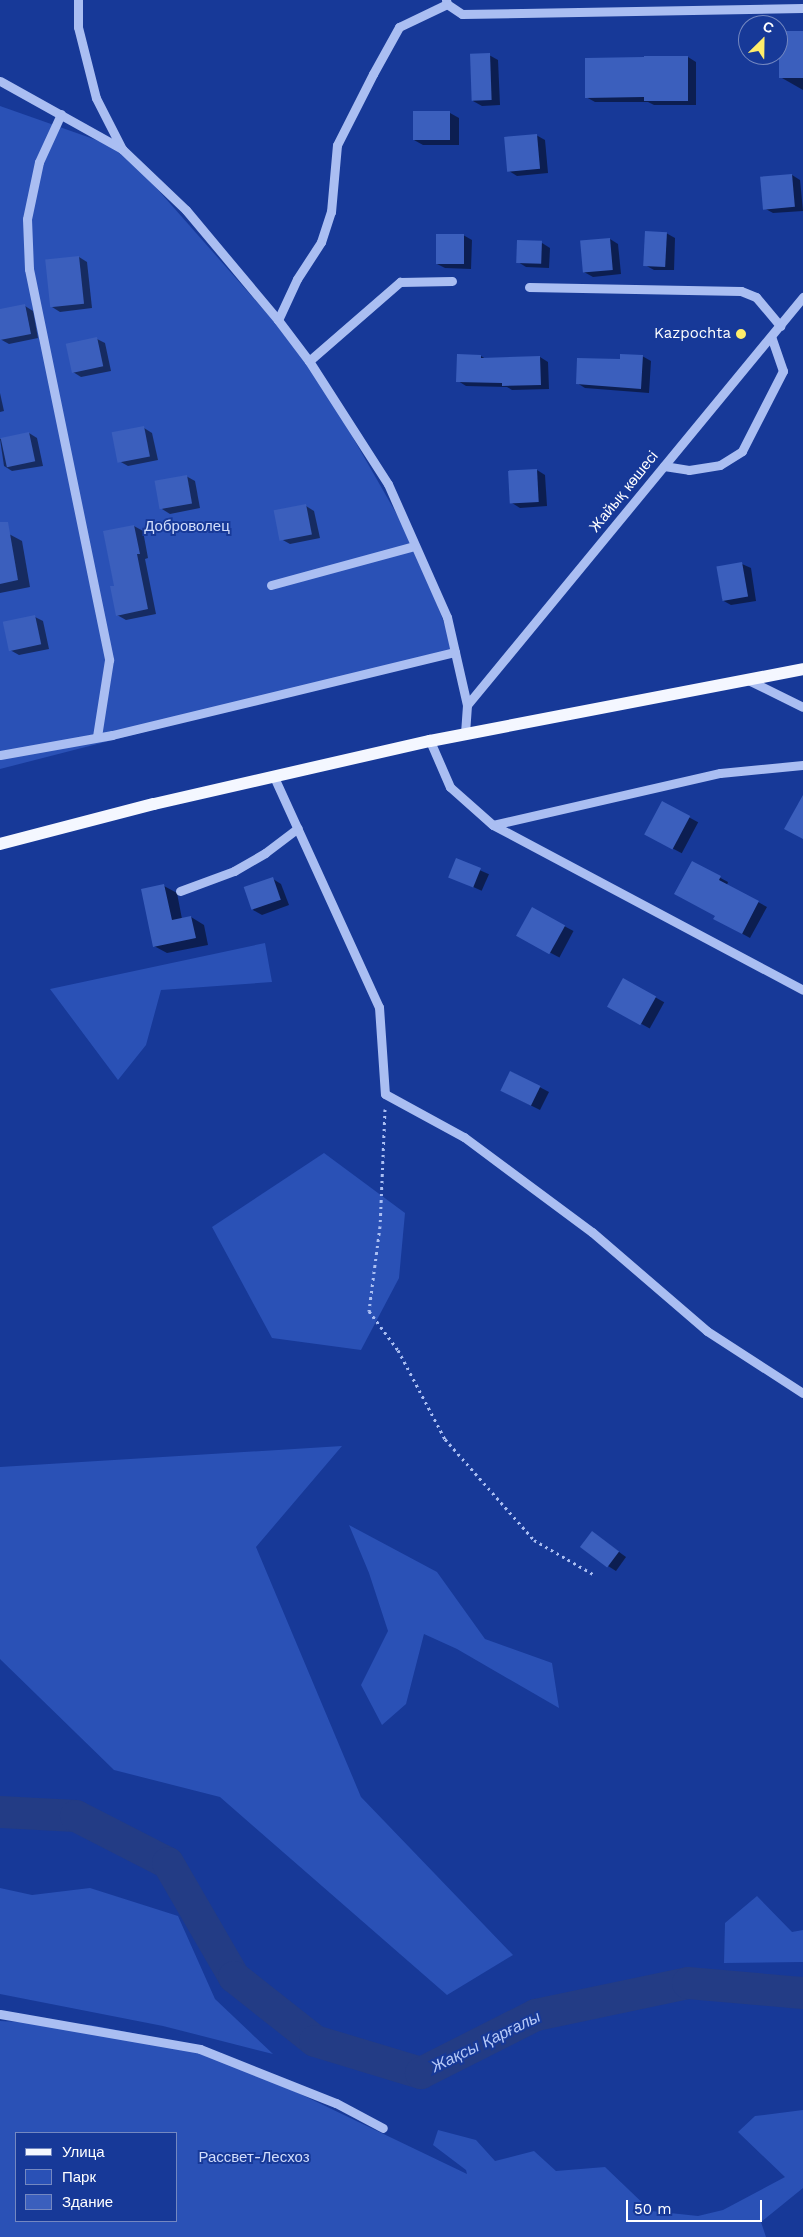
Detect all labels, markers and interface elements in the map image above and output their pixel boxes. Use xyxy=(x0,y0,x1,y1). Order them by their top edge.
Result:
north arrow xyxy=(738,15,788,65)
text: С xyxy=(761,18,776,36)
place label: Kazpochta xyxy=(654,325,731,343)
marker: Kazpochta xyxy=(735,328,747,340)
street label: Жайық көшесі xyxy=(586,448,662,536)
park label: Доброволец xyxy=(144,518,230,536)
water label: Жақсы Қарғалы xyxy=(428,2007,544,2077)
legend xyxy=(15,2132,178,2222)
text: Улица xyxy=(62,2143,105,2161)
park label: Рассвет-Лесхоз xyxy=(198,2149,310,2167)
text: Парк xyxy=(62,2168,96,2186)
scale bar xyxy=(628,2190,764,2222)
text: Здание xyxy=(62,2193,113,2211)
text: 50 m xyxy=(634,2200,671,2218)

